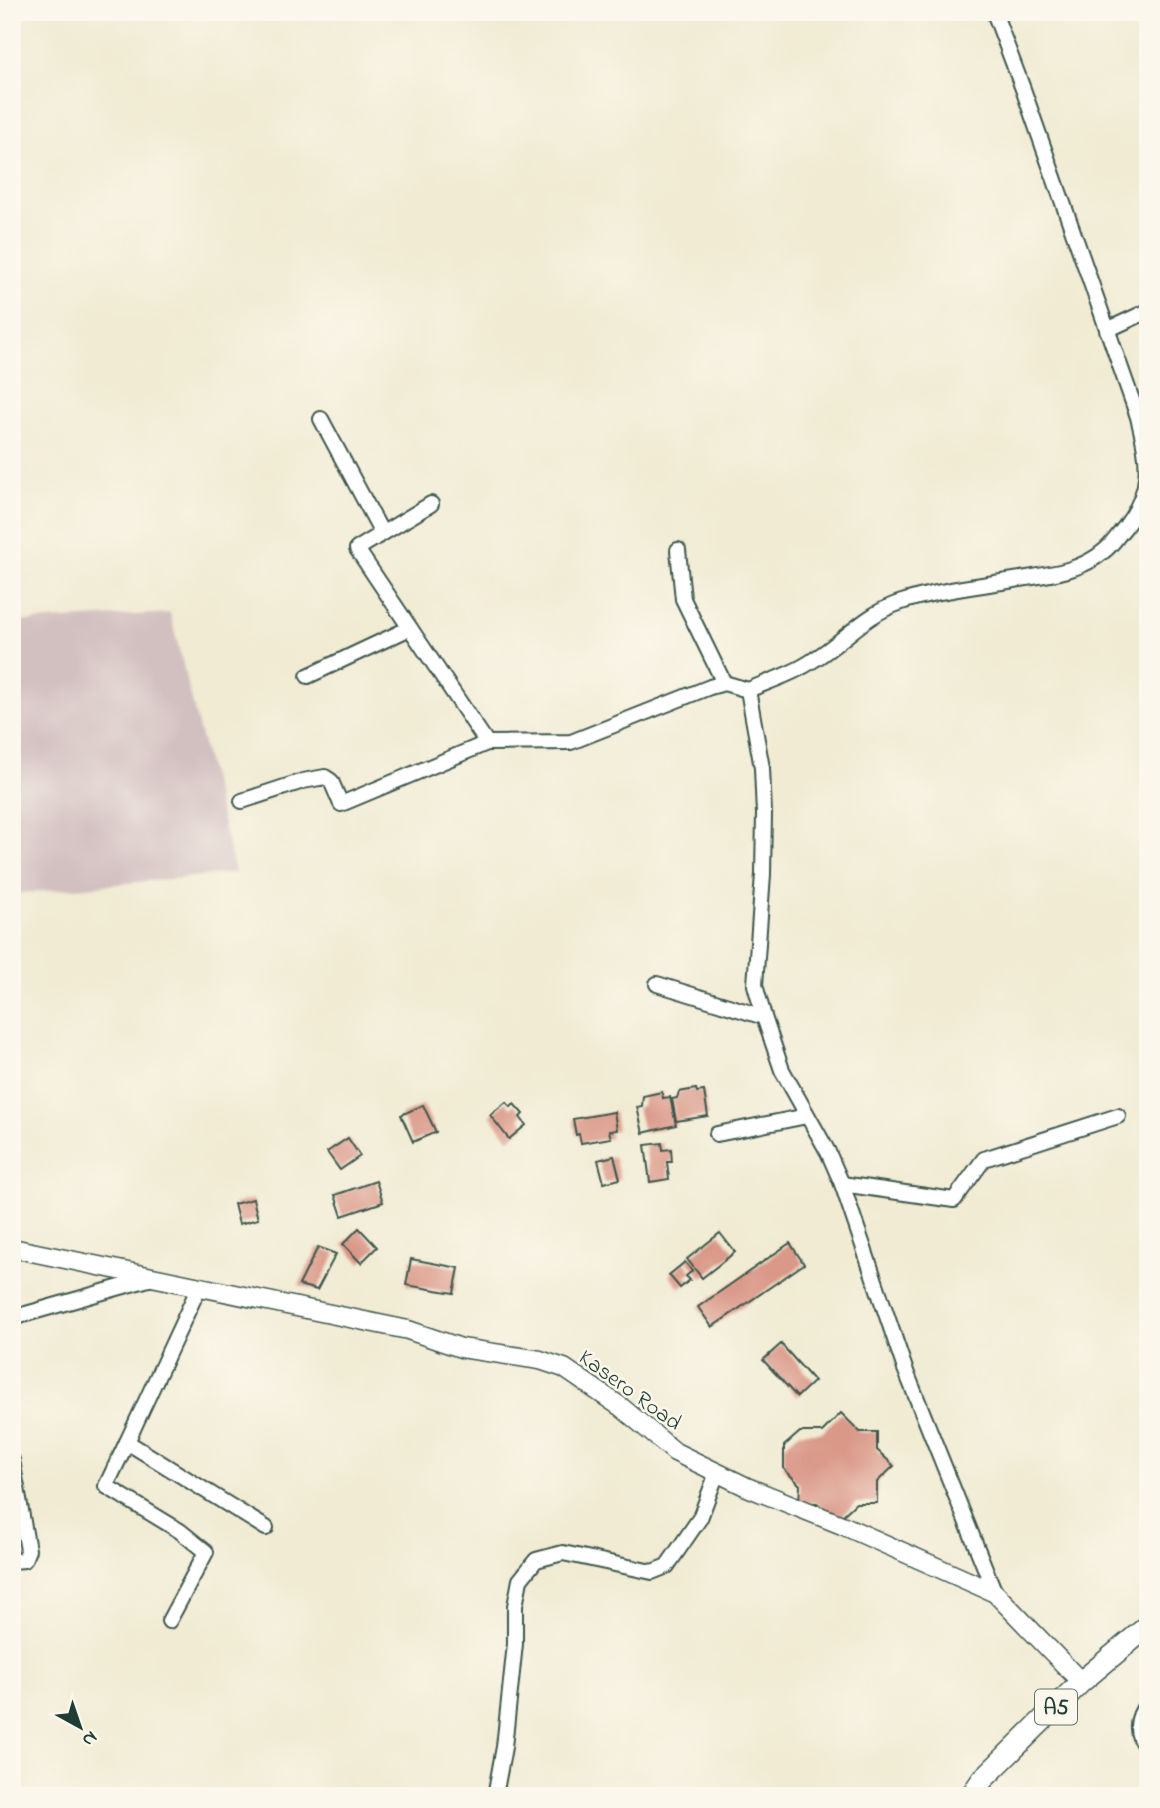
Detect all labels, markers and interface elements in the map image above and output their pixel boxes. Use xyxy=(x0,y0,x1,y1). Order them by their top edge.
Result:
street label: Kasero Road xyxy=(571,1342,688,1440)
road number: A5 xyxy=(1035,1690,1077,1724)
north arrow xyxy=(46,1692,116,1762)
text: N xyxy=(76,1724,103,1753)

